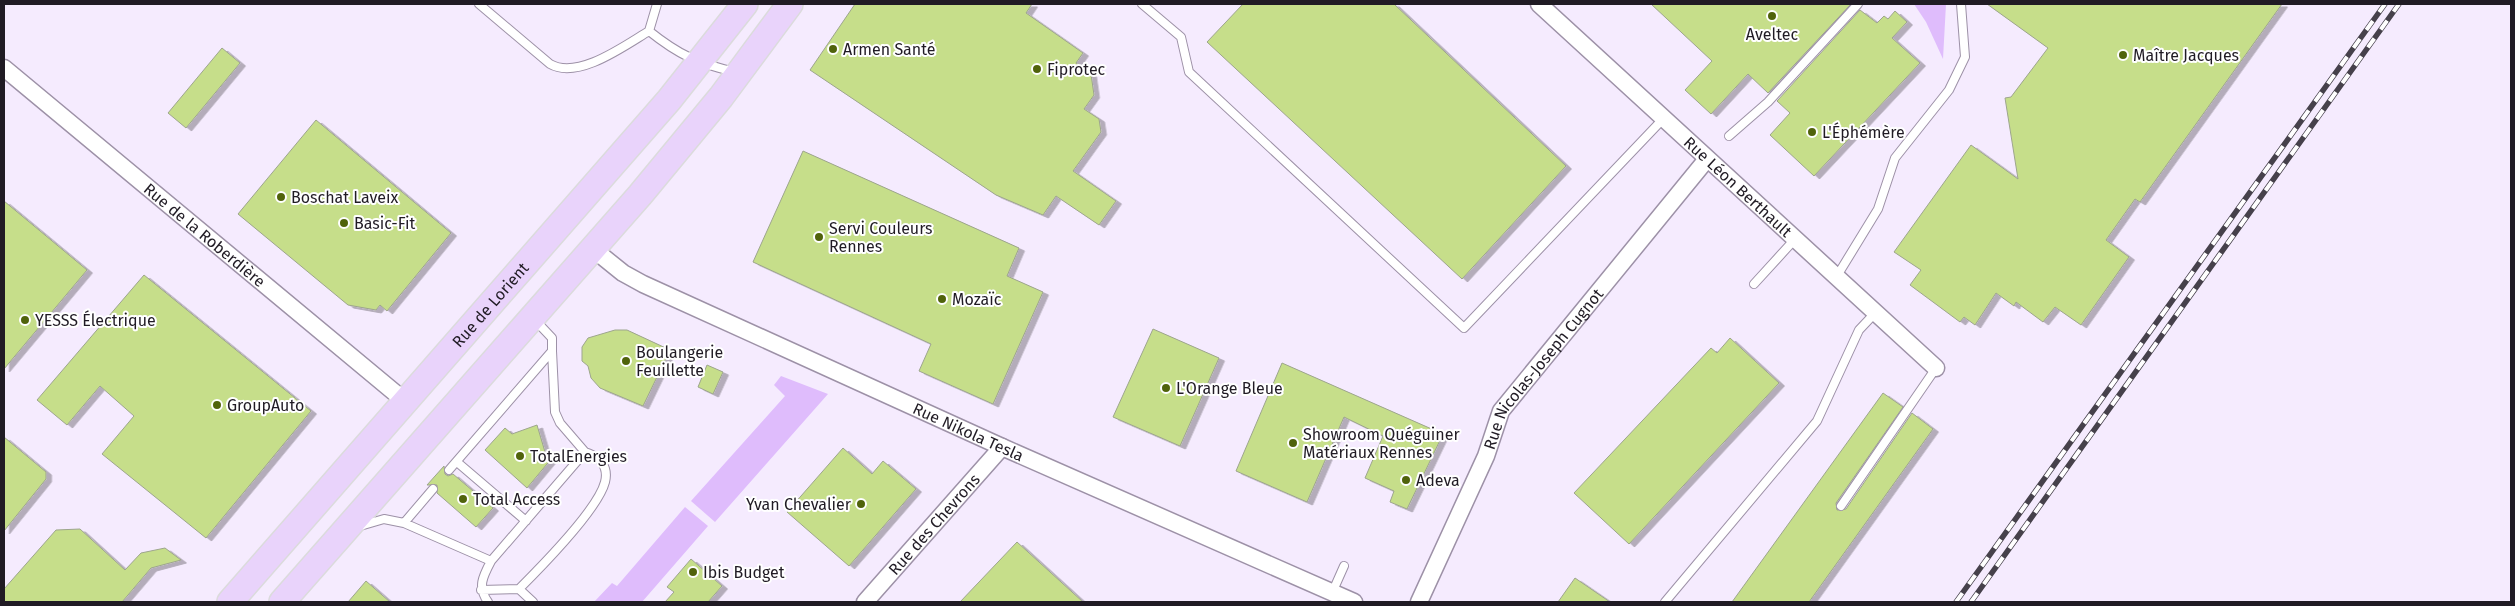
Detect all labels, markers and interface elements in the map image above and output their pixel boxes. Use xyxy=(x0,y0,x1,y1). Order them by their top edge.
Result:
marker: Aveltec xyxy=(1766,10,1778,22)
place label: Aveltec xyxy=(1746,25,1798,44)
place label: Armen Santé xyxy=(843,40,935,59)
marker: Armen Santé xyxy=(827,43,839,55)
place label: Maître Jacques xyxy=(2133,46,2239,65)
marker: Maître Jacques xyxy=(2117,49,2129,61)
place label: Fiprotec xyxy=(1047,60,1106,79)
marker: Fiprotec xyxy=(1031,63,1043,75)
place label: L'Éphémère xyxy=(1822,122,1905,142)
marker: L'Éphémère xyxy=(1806,126,1818,138)
street label: Rue Léon Berthault xyxy=(1680,133,1796,241)
street label: Rue de la Roberdière xyxy=(140,179,269,291)
place label: Boschat Laveix xyxy=(291,188,399,207)
marker: Boschat Laveix xyxy=(275,191,287,203)
place label: Basic-Fit xyxy=(354,214,415,233)
marker: Basic-Fit xyxy=(338,217,350,229)
place label: Servi Couleurs Rennes xyxy=(829,219,933,256)
marker: Servi Couleurs Rennes xyxy=(813,231,825,243)
street label: Rue de Lorient xyxy=(448,259,533,351)
street label: Rue Nicolas-Joseph Cugnot xyxy=(1480,285,1607,452)
place label: Mozaïc xyxy=(952,290,1002,309)
marker: Mozaïc xyxy=(936,293,948,305)
place label: YESSS Électrique xyxy=(35,310,156,330)
marker: YESSS Électrique xyxy=(19,314,31,326)
place label: Boulangerie Feuillette xyxy=(636,343,723,380)
marker: Boulangerie Feuillette xyxy=(620,355,632,367)
place label: L'Orange Bleue xyxy=(1176,379,1283,398)
marker: L'Orange Bleue xyxy=(1160,382,1172,394)
place label: GroupAuto xyxy=(227,396,304,415)
marker: GroupAuto xyxy=(211,399,223,411)
street label: Rue Nikola Tesla xyxy=(910,399,1026,465)
place label: Showroom Quéguiner Matériaux Rennes xyxy=(1303,425,1460,462)
marker: Showroom Quéguiner Matériaux Rennes xyxy=(1287,437,1299,449)
place label: TotalEnergies xyxy=(530,447,627,466)
marker: TotalEnergies xyxy=(514,450,526,462)
street label: Rue des Chevrons xyxy=(885,470,984,579)
place label: Adeva xyxy=(1416,471,1460,490)
marker: Adeva xyxy=(1400,474,1412,486)
place label: Total Access xyxy=(473,490,560,509)
marker: Total Access xyxy=(457,493,469,505)
place label: Yvan Chevalier xyxy=(746,495,852,514)
marker: Yvan Chevalier xyxy=(855,498,867,510)
place label: Ibis Budget xyxy=(703,563,785,582)
marker: Ibis Budget xyxy=(687,566,699,578)

